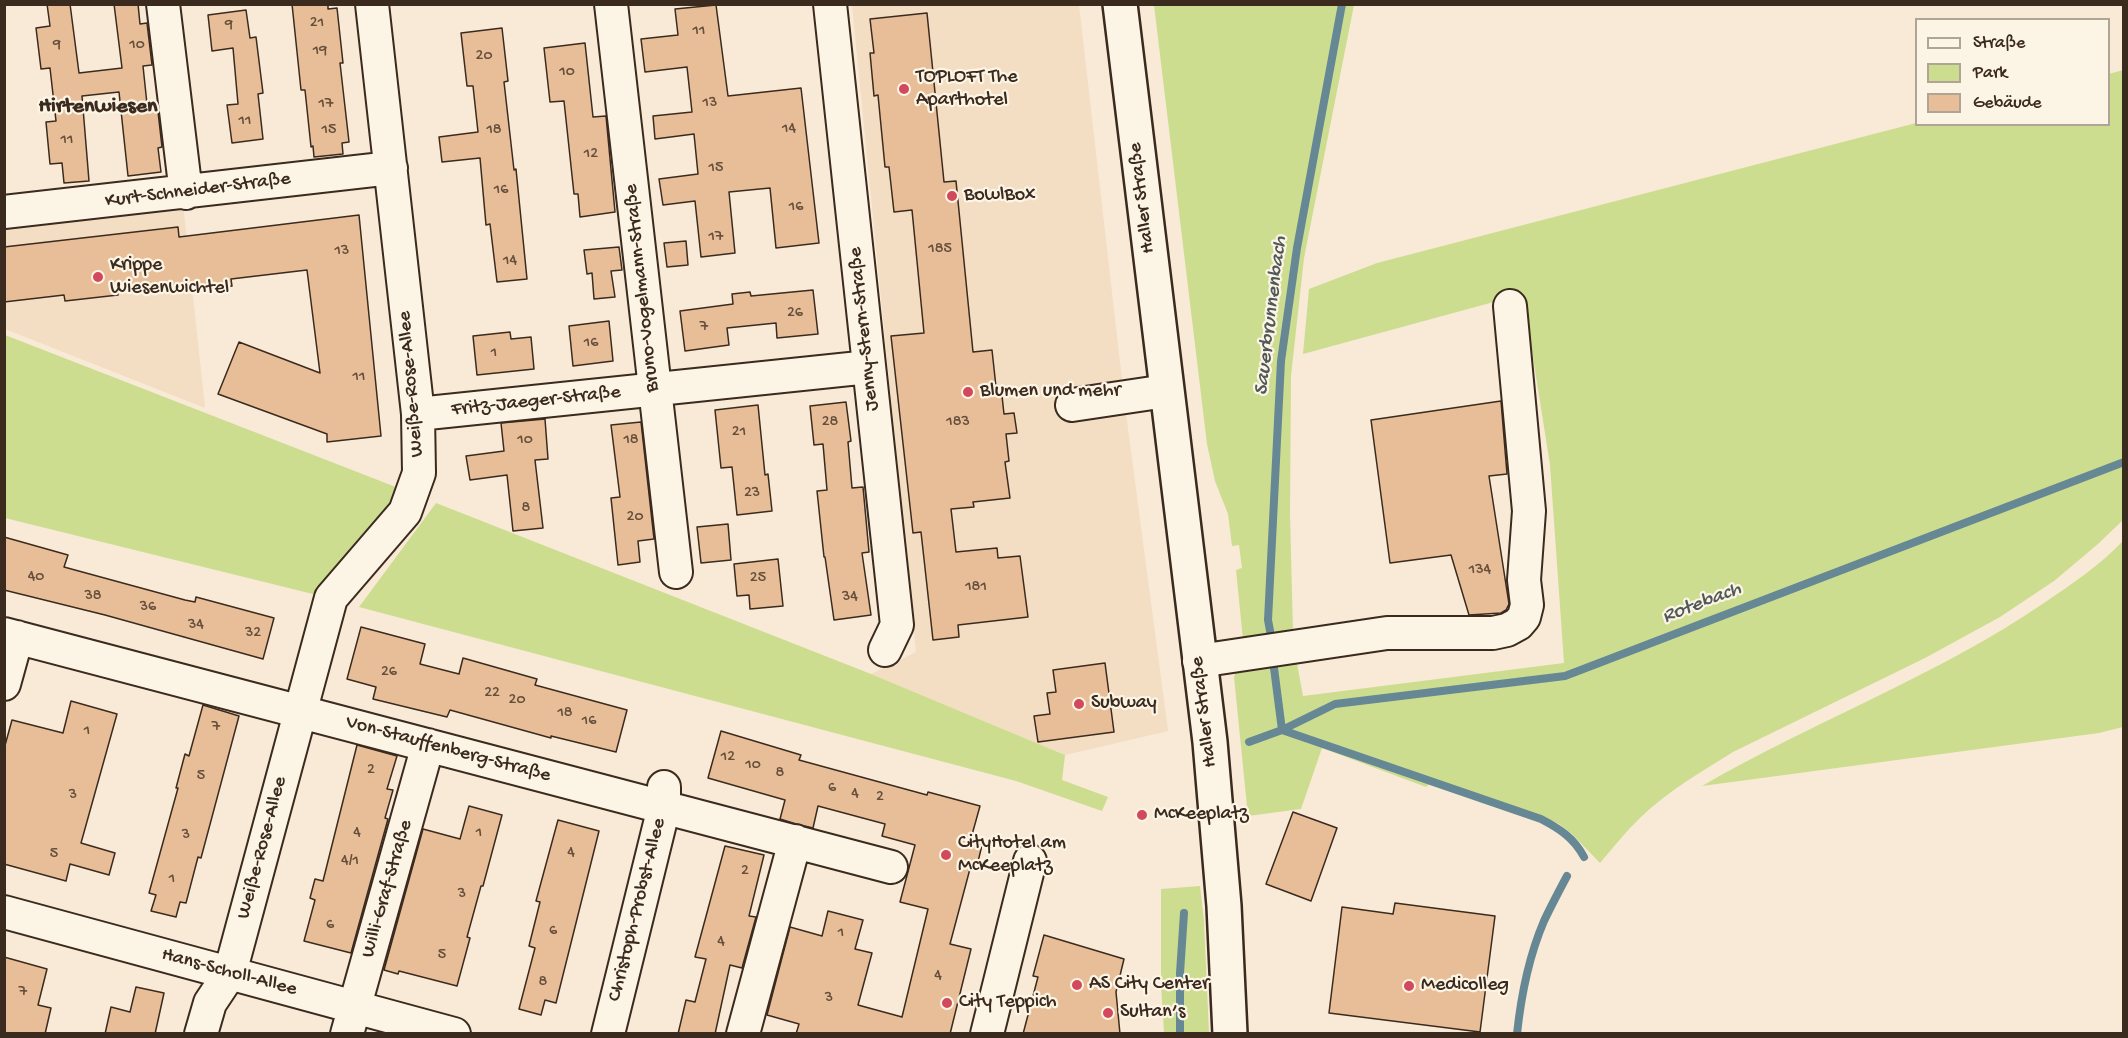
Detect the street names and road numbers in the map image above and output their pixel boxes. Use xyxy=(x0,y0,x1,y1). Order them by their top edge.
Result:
street label: Haller Straße xyxy=(1124,141,1162,255)
street label: Kurt-Schneider-Straße xyxy=(104,168,292,214)
street label: Bruno-Vogelmann-Straße xyxy=(620,183,666,393)
street label: Jenny-Stern-Straße xyxy=(844,246,886,412)
street label: Weiße-Rose-Allee xyxy=(394,310,430,458)
street label: Fritz-Jaeger-Straße xyxy=(450,381,622,423)
street label: Haller Straße xyxy=(1186,655,1224,769)
street label: Von-Stauffenberg-Straße xyxy=(343,711,553,789)
street label: Weiße-Rose-Allee xyxy=(232,774,294,922)
street label: Christoph-Probst-Allee xyxy=(604,816,672,1004)
street label: Willi-Graf-Straße xyxy=(357,817,419,961)
street label: Hans-Scholl-Allee xyxy=(159,943,299,1003)

